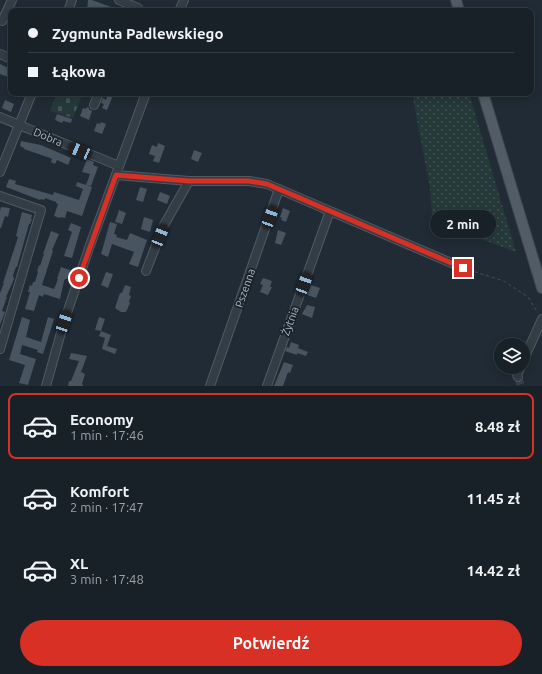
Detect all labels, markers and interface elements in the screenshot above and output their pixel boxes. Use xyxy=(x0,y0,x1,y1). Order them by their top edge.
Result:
text: Zygmunta Padlewskiego xyxy=(52,25,223,42)
text: Łąkowa xyxy=(52,63,106,80)
street label: Dobra xyxy=(32,126,64,148)
car xyxy=(67,141,93,161)
car xyxy=(260,204,280,230)
callout: 2 min xyxy=(430,210,496,238)
text: 2 min xyxy=(447,217,479,231)
car xyxy=(150,223,170,249)
route end xyxy=(454,259,472,277)
street label: Pszenna xyxy=(233,267,257,309)
route start xyxy=(70,269,88,287)
car xyxy=(294,271,314,297)
street label: Żytnia xyxy=(279,305,301,337)
car xyxy=(55,309,73,335)
map controls xyxy=(494,338,530,374)
button: layers xyxy=(494,338,530,374)
icon: car xyxy=(22,408,58,444)
text: Economy xyxy=(70,411,134,428)
text: 8.48 zł xyxy=(475,418,520,435)
text: 1 min · 17:46 xyxy=(70,428,144,442)
icon: car xyxy=(22,480,58,516)
text: Komfort xyxy=(70,483,129,500)
text: 11.45 zł xyxy=(466,490,520,507)
text: 2 min · 17:47 xyxy=(70,500,144,514)
icon: car xyxy=(22,552,58,588)
text: XL xyxy=(70,555,88,572)
text: 14.42 zł xyxy=(466,562,520,579)
text: 3 min · 17:48 xyxy=(70,572,144,586)
button: Potwierdź xyxy=(20,620,522,666)

